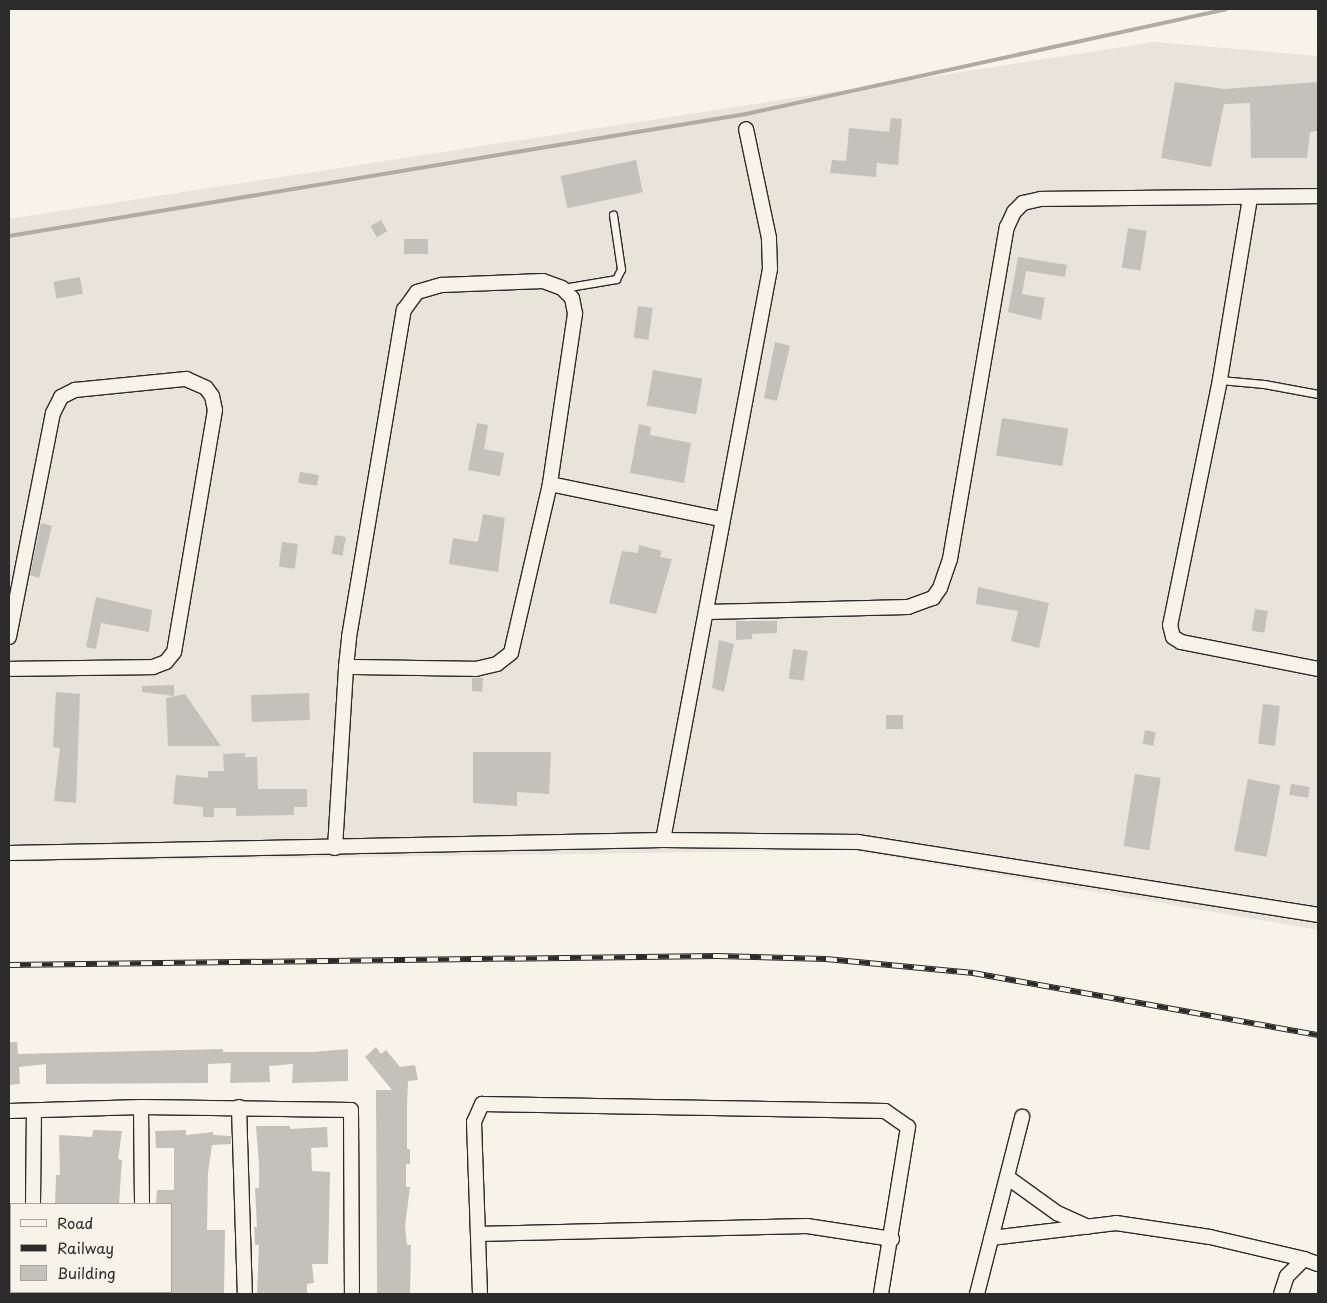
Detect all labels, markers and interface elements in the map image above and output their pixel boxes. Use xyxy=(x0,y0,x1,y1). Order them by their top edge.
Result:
legend xyxy=(10,1203,172,1293)
text: Road xyxy=(57,1211,93,1234)
text: Railway xyxy=(57,1236,114,1259)
text: Building xyxy=(57,1261,116,1284)

